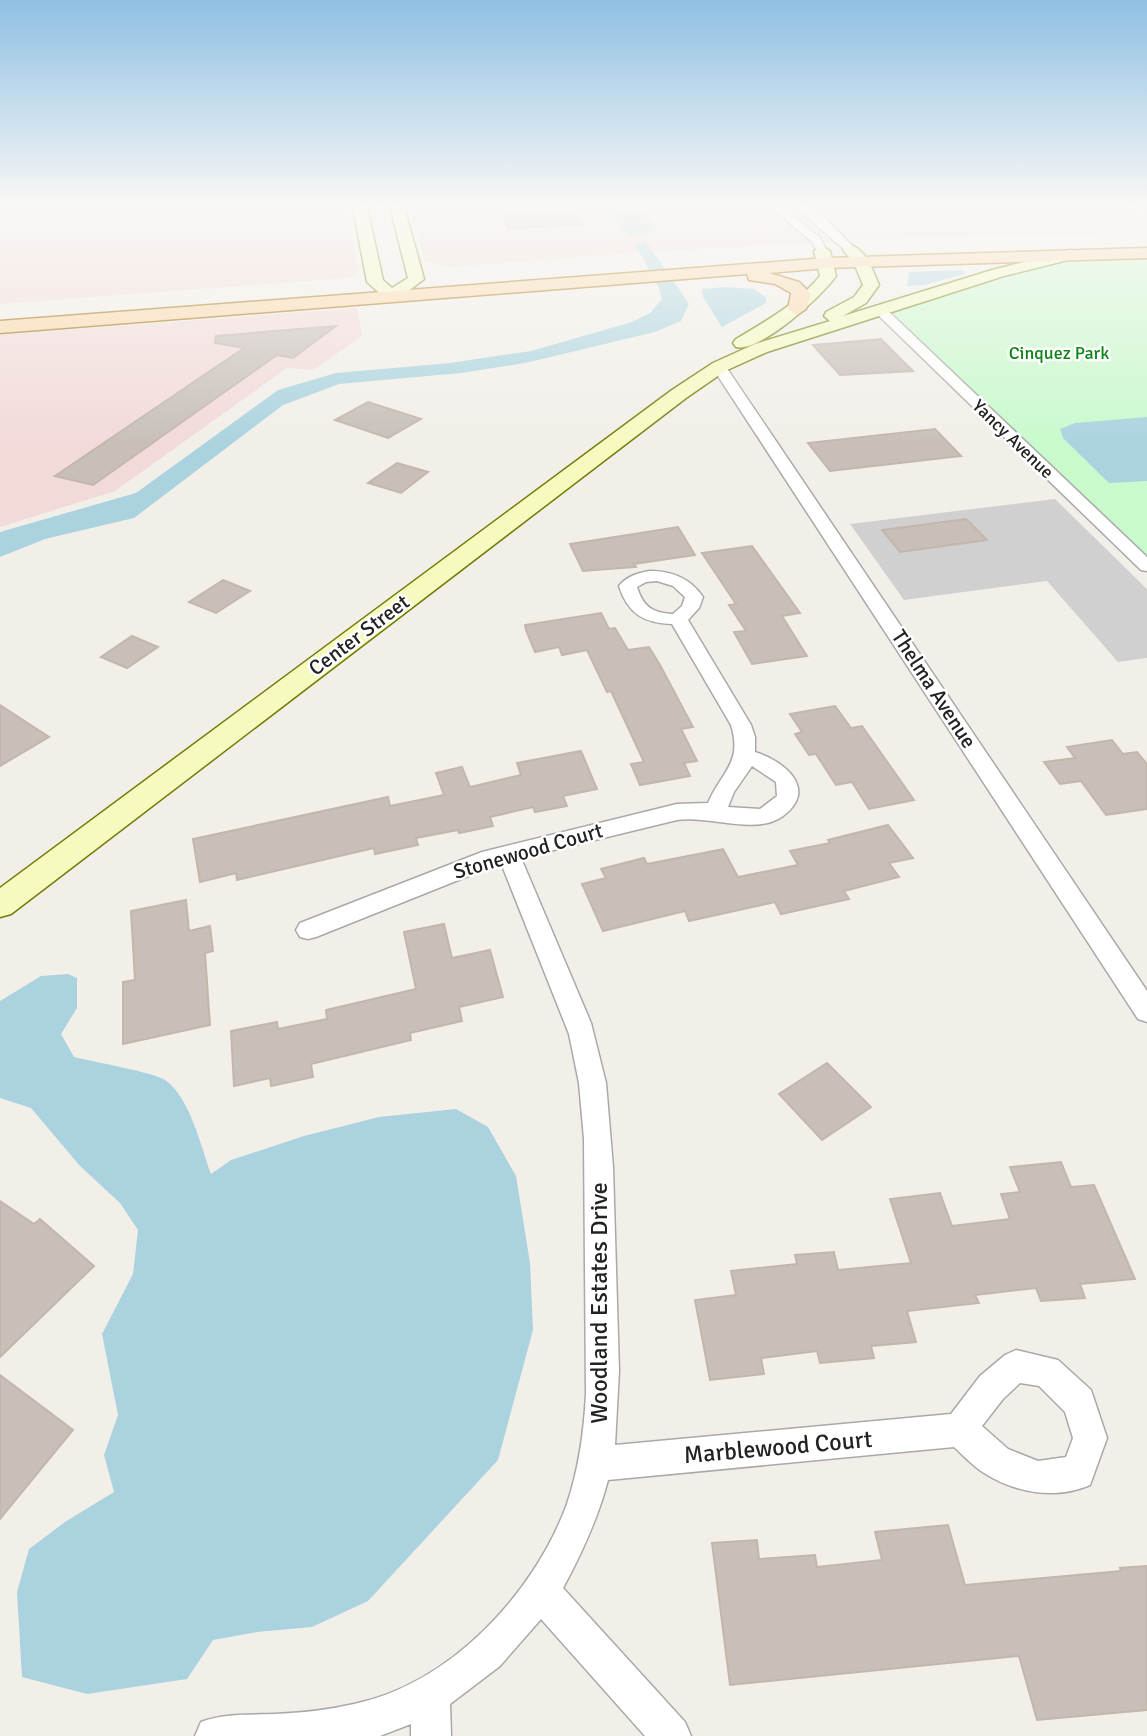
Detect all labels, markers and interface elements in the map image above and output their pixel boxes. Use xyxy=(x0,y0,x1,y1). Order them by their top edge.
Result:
park label: Cinquez Park xyxy=(1009,342,1109,364)
street label: Yancy Avenue xyxy=(968,395,1058,483)
street label: Center Street xyxy=(304,589,414,681)
street label: Thelma Avenue xyxy=(886,625,982,753)
street label: Stonewood Court xyxy=(450,817,606,885)
street label: Woodland Estates Drive xyxy=(584,1182,614,1424)
street label: Marblewood Court xyxy=(682,1424,874,1470)

